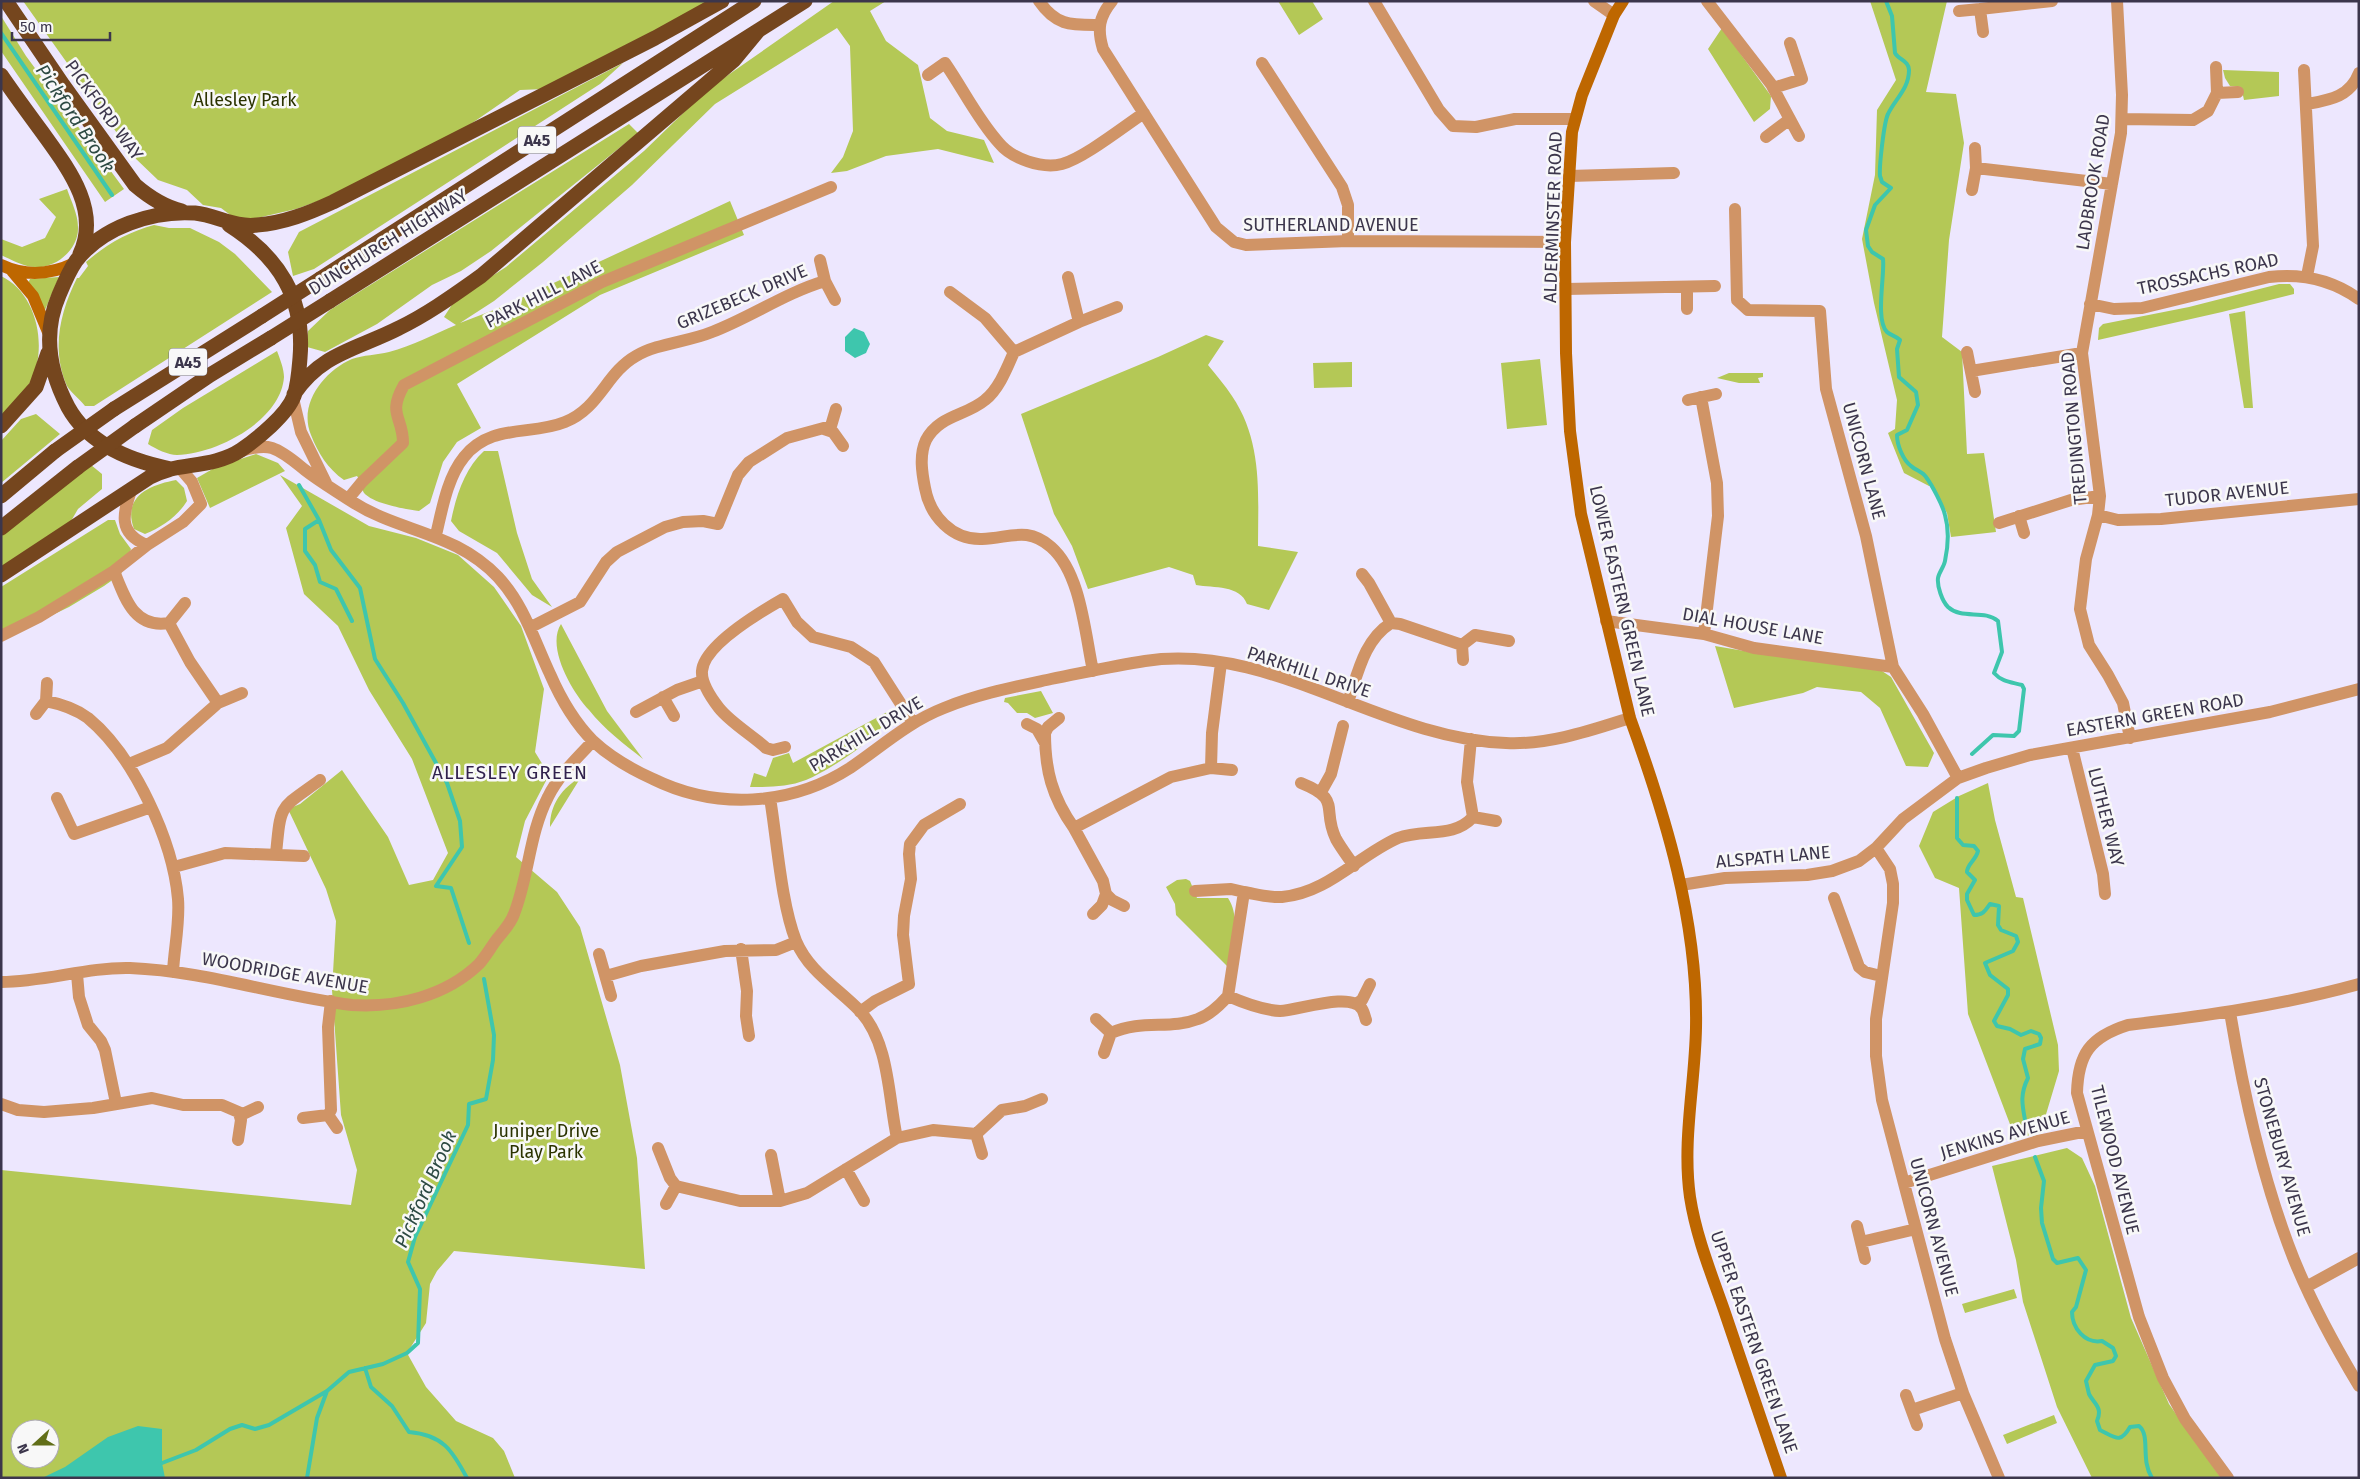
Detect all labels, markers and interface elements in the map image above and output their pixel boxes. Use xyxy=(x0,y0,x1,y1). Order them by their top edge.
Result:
scale bar xyxy=(12,10,110,42)
text: 50 m xyxy=(20,18,53,36)
street label: PICKFORD WAY xyxy=(60,55,148,165)
water label: Pickford Brook xyxy=(31,60,120,177)
park label: Allesley Park xyxy=(194,89,297,111)
street label: LADBROOK ROAD xyxy=(2071,112,2115,252)
road number: A45 xyxy=(518,126,556,154)
street label: ALDERMINSTER ROAD xyxy=(1539,131,1567,303)
street label: DUNCHURCH HIGHWAY xyxy=(304,184,472,300)
street label: SUTHERLAND AVENUE xyxy=(1243,214,1419,236)
street label: TROSSACHS ROAD xyxy=(2135,248,2281,300)
street label: PARK HILL LANE xyxy=(481,255,605,333)
street label: GRIZEBECK DRIVE xyxy=(673,260,811,334)
road number: A45 xyxy=(169,348,207,376)
street label: TREDINGTON ROAD xyxy=(2056,351,2092,505)
street label: UNICORN LANE xyxy=(1838,400,1890,522)
street label: TUDOR AVENUE xyxy=(2164,477,2290,511)
street label: LOWER EASTERN GREEN LANE xyxy=(1585,483,1659,719)
street label: DIAL HOUSE LANE xyxy=(1681,603,1825,649)
street label: PARKHILL DRIVE xyxy=(1244,642,1374,702)
street label: EASTERN GREEN ROAD xyxy=(2065,689,2245,741)
street label: PARKHILL DRIVE xyxy=(805,691,927,777)
district label: ALLESLEY GREEN xyxy=(432,761,588,784)
street label: LUTHER WAY xyxy=(2083,765,2129,869)
street label: ALSPATH LANE xyxy=(1715,841,1831,873)
street label: WOODRIDGE AVENUE xyxy=(200,948,370,998)
street label: STONEBURY AVENUE xyxy=(2249,1075,2315,1239)
street label: TILEWOOD AVENUE xyxy=(2086,1083,2144,1237)
street label: JENKINS AVENUE xyxy=(1938,1106,2072,1164)
park label: Juniper Drive Play Park xyxy=(493,1120,599,1163)
water label: Pickford Brook xyxy=(389,1127,462,1251)
street label: UNICORN AVENUE xyxy=(1905,1155,1963,1299)
street label: UPPER EASTERN GREEN LANE xyxy=(1705,1228,1803,1456)
north arrow xyxy=(10,1419,60,1469)
text: N xyxy=(14,1441,33,1456)

